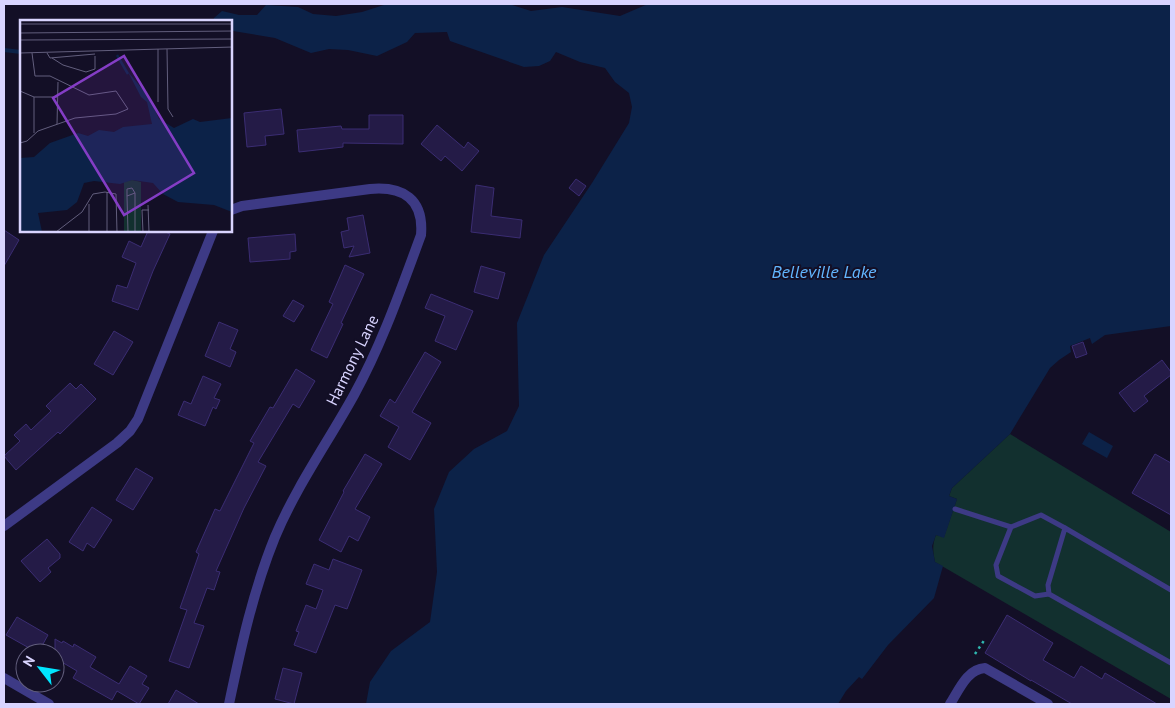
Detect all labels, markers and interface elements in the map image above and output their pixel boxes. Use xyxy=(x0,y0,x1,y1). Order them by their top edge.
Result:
inset map xyxy=(20,20,232,232)
water label: Belleville Lake xyxy=(772,260,877,283)
street label: Harmony Lane xyxy=(321,311,383,409)
north arrow xyxy=(15,643,65,693)
text: N xyxy=(19,653,39,670)

